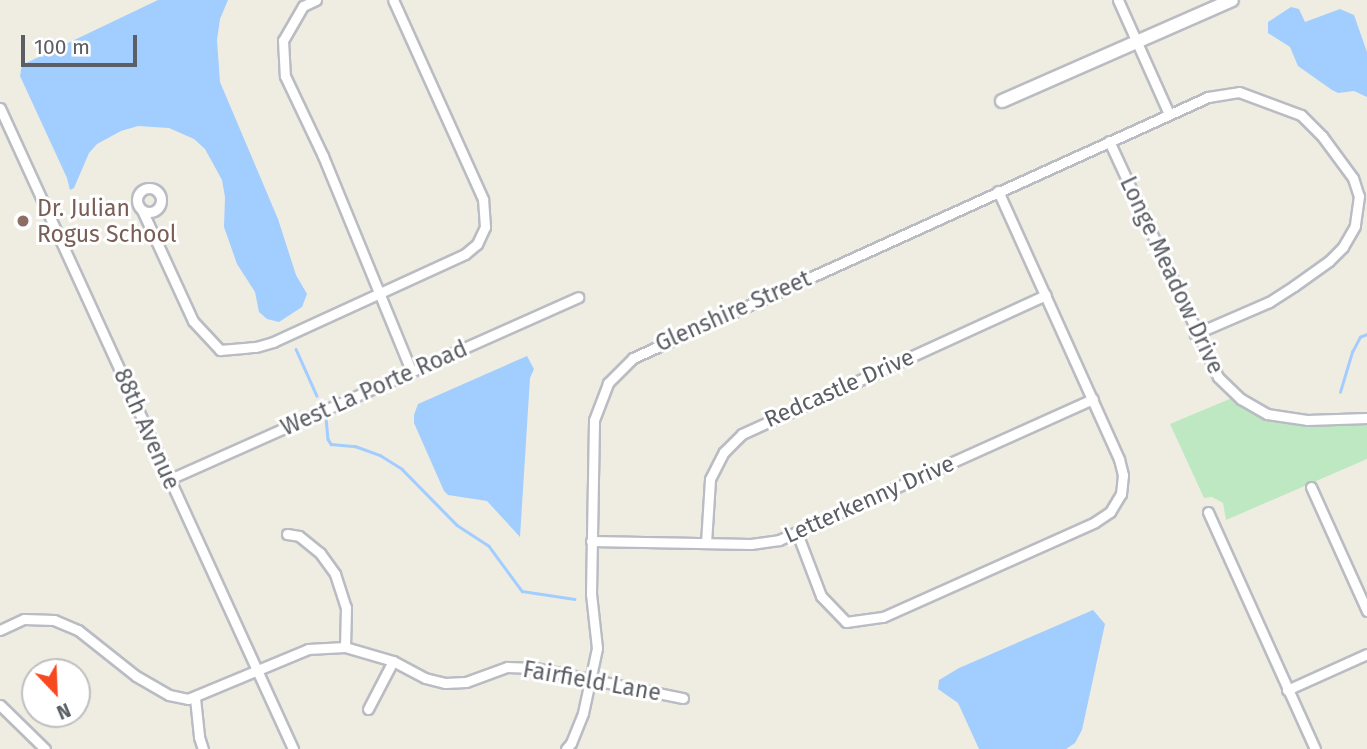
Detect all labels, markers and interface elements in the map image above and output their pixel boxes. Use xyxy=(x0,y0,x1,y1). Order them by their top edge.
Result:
scale bar xyxy=(24,21,140,65)
text: 100 m xyxy=(34,34,90,60)
street label: Longe Meadow Drive xyxy=(1114,172,1230,378)
place label: Dr. Julian Rogus School xyxy=(37,194,177,248)
marker: Dr. Julian Rogus School xyxy=(15,213,31,229)
street label: Glenshire Street xyxy=(651,264,815,358)
street label: West La Porte Road xyxy=(277,335,471,441)
street label: Redcastle Drive xyxy=(760,343,918,433)
street label: 88th Avenue xyxy=(108,364,186,494)
street label: Letterkenny Drive xyxy=(780,449,958,549)
street label: Fairfield Lane xyxy=(521,655,663,707)
north arrow xyxy=(21,658,91,728)
text: N xyxy=(53,698,74,724)

